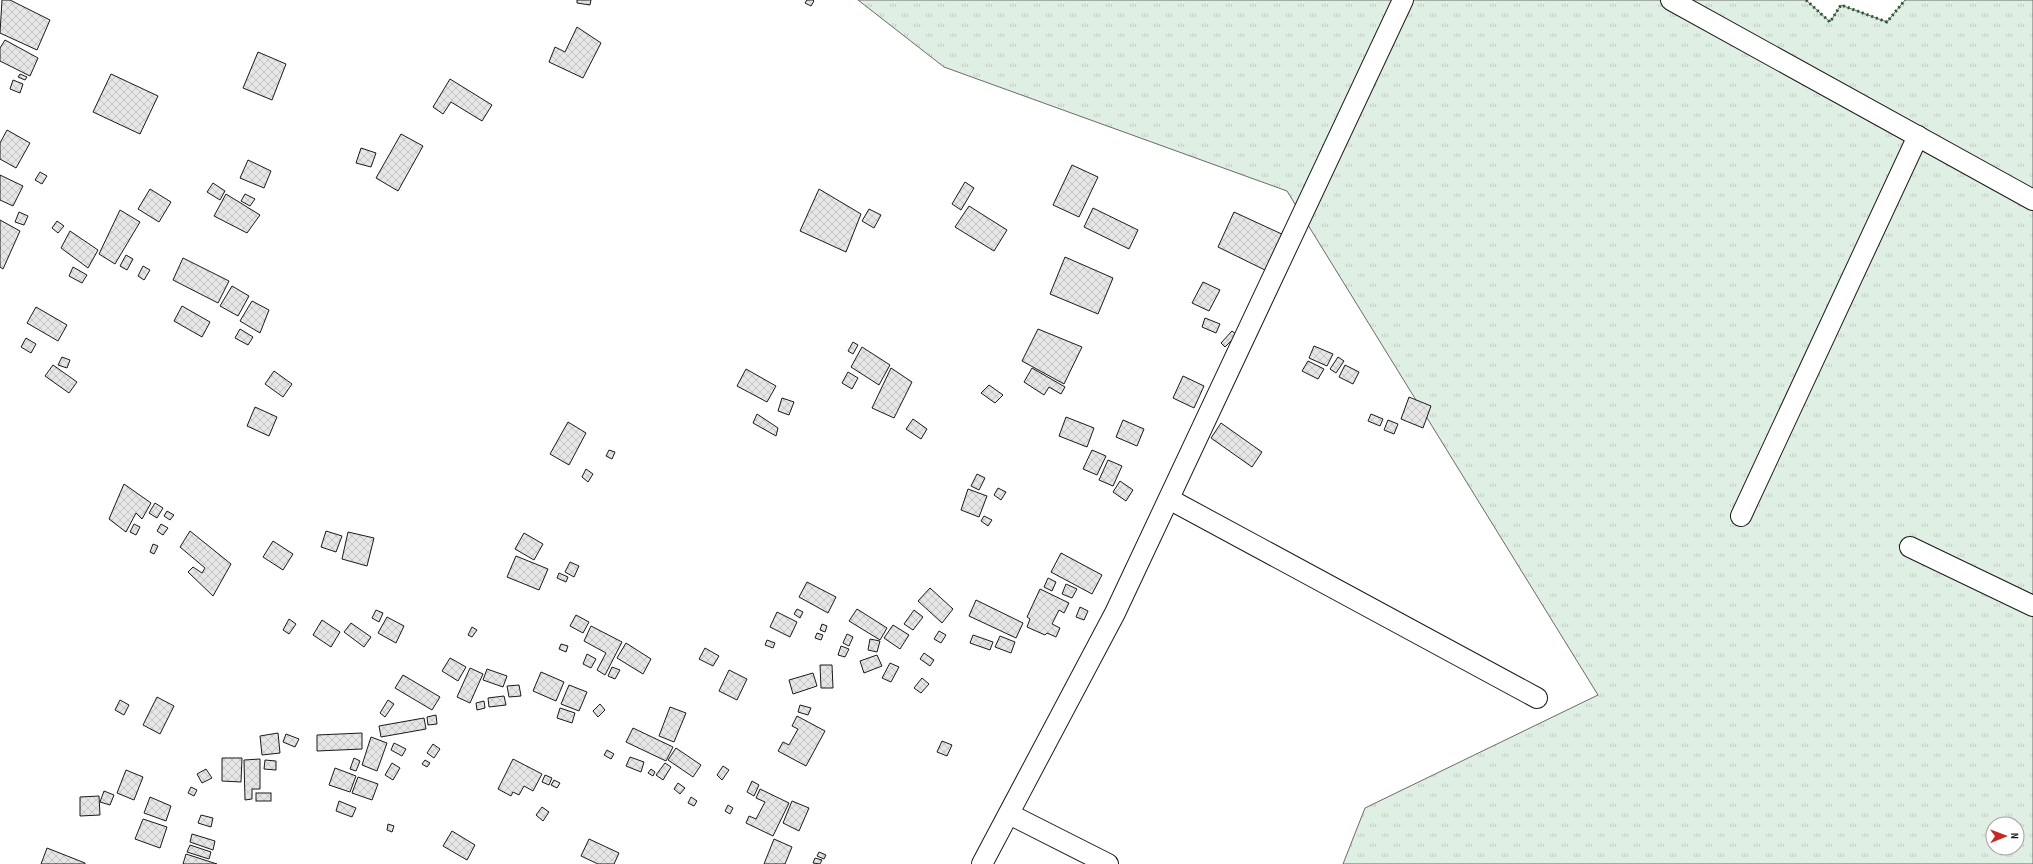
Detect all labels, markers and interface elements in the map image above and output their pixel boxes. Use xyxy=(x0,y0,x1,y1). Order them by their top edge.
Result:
north arrow xyxy=(1985,816,2025,856)
text: N xyxy=(2008,833,2021,839)

